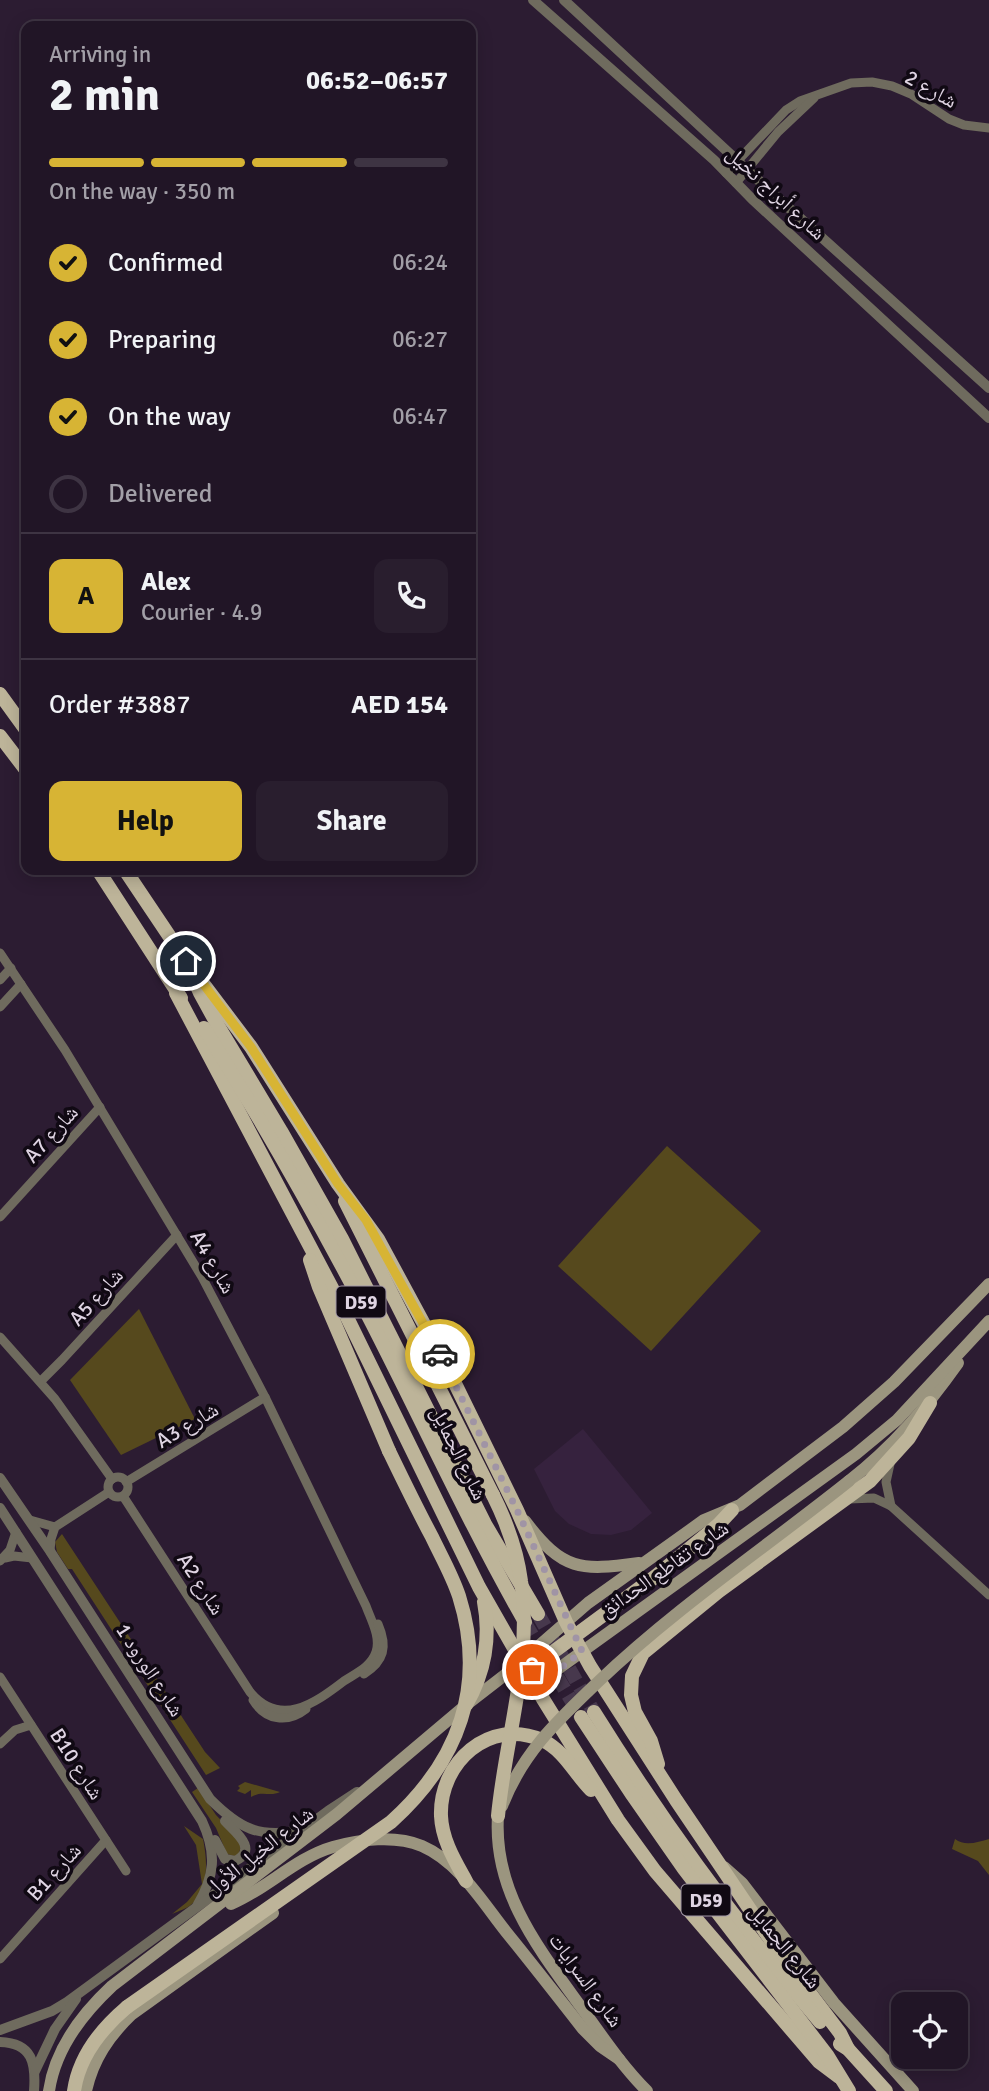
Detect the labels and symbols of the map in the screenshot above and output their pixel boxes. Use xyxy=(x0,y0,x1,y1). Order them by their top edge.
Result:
street label: شارع 2 xyxy=(900,64,962,114)
street label: شارع أبراج نخيل xyxy=(721,140,831,246)
pin xyxy=(156,931,216,991)
street label: A7 شارع xyxy=(18,1100,84,1168)
street label: A4 شارع xyxy=(185,1226,241,1298)
street label: A5 شارع xyxy=(63,1263,129,1331)
road number: D59 xyxy=(336,1286,386,1318)
courier xyxy=(405,1319,475,1389)
street label: A3 شارع xyxy=(151,1396,223,1454)
street label: شارع الجمايل xyxy=(425,1402,493,1504)
street label: شارع تقاطع الحدائق xyxy=(595,1515,733,1623)
street label: A2 شارع xyxy=(171,1548,231,1620)
street label: شارع الورود 1 xyxy=(110,1618,190,1722)
pin xyxy=(502,1640,562,1700)
street label: B10 شارع xyxy=(44,1723,110,1805)
street label: شارع الخيل الأول xyxy=(199,1800,319,1902)
street label: B1 شارع xyxy=(21,1838,87,1906)
road number: D59 xyxy=(682,1884,730,1916)
street label: شارع الجمايل xyxy=(743,1898,827,1994)
street label: شارع السرايات xyxy=(543,1928,629,2032)

